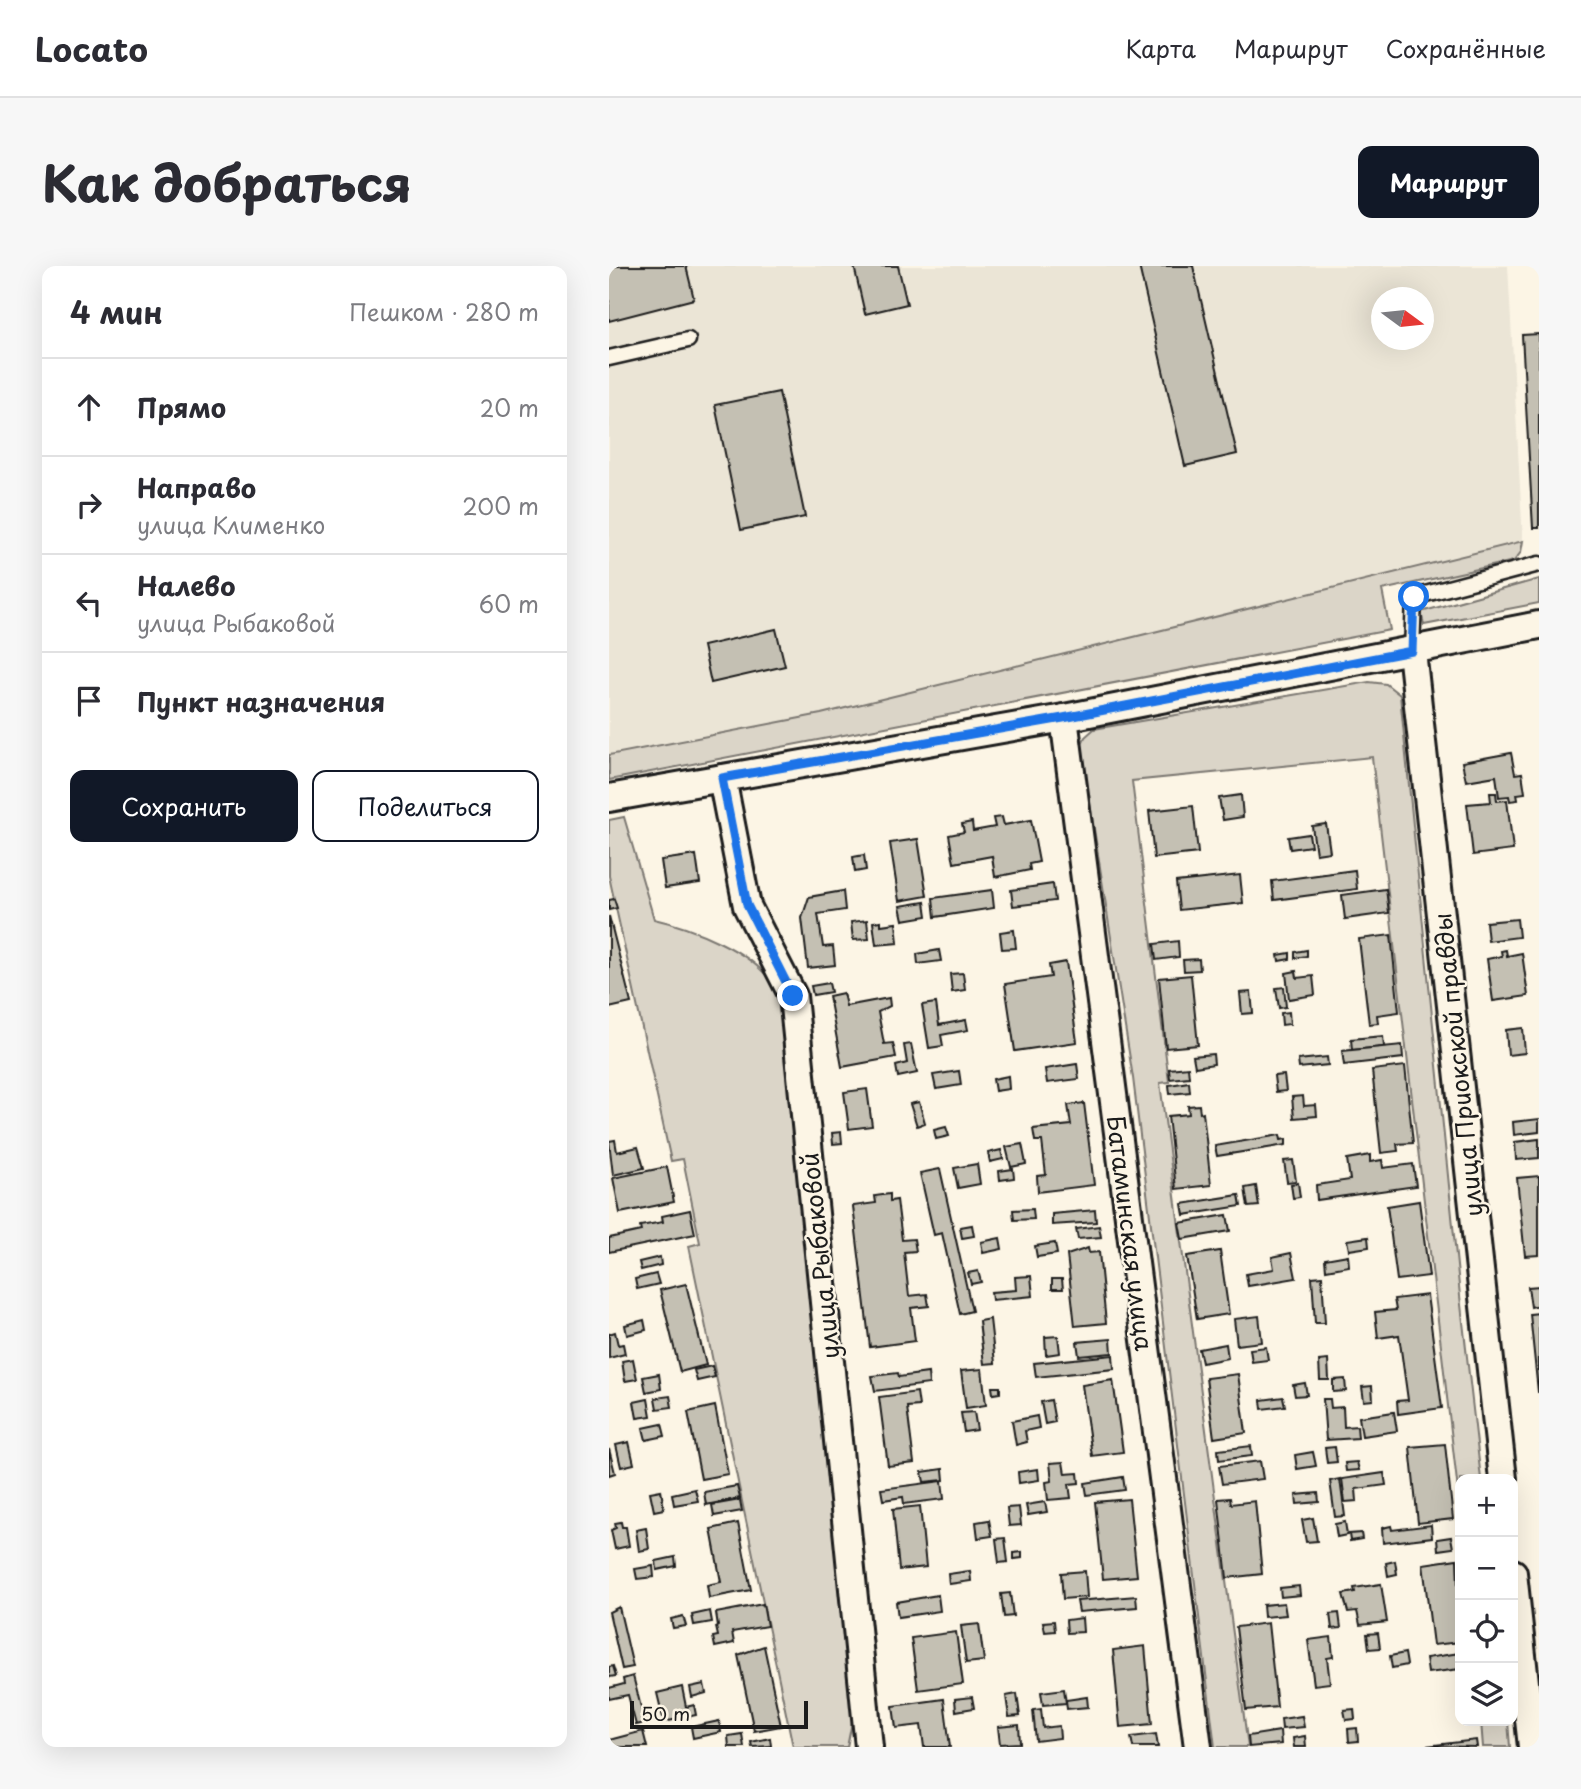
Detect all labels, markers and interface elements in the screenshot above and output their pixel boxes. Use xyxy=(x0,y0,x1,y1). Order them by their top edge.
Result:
text: Locato xyxy=(35,23,148,73)
text: Карта xyxy=(1125,30,1196,66)
text: Маршрут xyxy=(1234,30,1348,66)
text: Сохранённые xyxy=(1386,30,1546,66)
text: Как добраться xyxy=(42,145,412,219)
button: Маршрут xyxy=(1358,146,1539,218)
north arrow xyxy=(1371,287,1434,350)
text: 4 мин xyxy=(70,289,163,334)
text: Пешком · 280 m xyxy=(349,294,539,329)
icon: ahead xyxy=(70,388,108,426)
text: Прямо xyxy=(137,388,226,427)
text: 20 m xyxy=(480,390,539,425)
text: Направо xyxy=(137,468,256,507)
icon: right xyxy=(70,486,108,524)
text: 200 m xyxy=(462,488,539,523)
text: улица Клименко xyxy=(137,507,325,542)
text: Налево xyxy=(137,566,235,605)
route start xyxy=(1398,581,1429,612)
icon: left xyxy=(70,584,108,622)
text: 60 m xyxy=(479,586,539,621)
text: улица Рыбаковой xyxy=(137,605,335,640)
icon: arrive xyxy=(70,682,108,720)
text: Пункт назначения xyxy=(137,682,385,721)
button: Сохранить xyxy=(70,770,298,842)
button: Поделиться xyxy=(312,770,539,842)
street label: улица Приокской правды xyxy=(1423,911,1491,1219)
route end xyxy=(777,980,808,1011)
street label: Батаминская улица xyxy=(1099,1113,1163,1353)
street label: улица Рыбаковой xyxy=(790,1151,848,1361)
map controls xyxy=(1455,1474,1518,1726)
button: + xyxy=(1455,1474,1518,1537)
button: − xyxy=(1455,1537,1518,1600)
button: locate xyxy=(1455,1600,1518,1663)
button: layers xyxy=(1455,1663,1518,1726)
scale bar xyxy=(630,1698,809,1730)
text: 50 m xyxy=(641,1699,690,1727)

